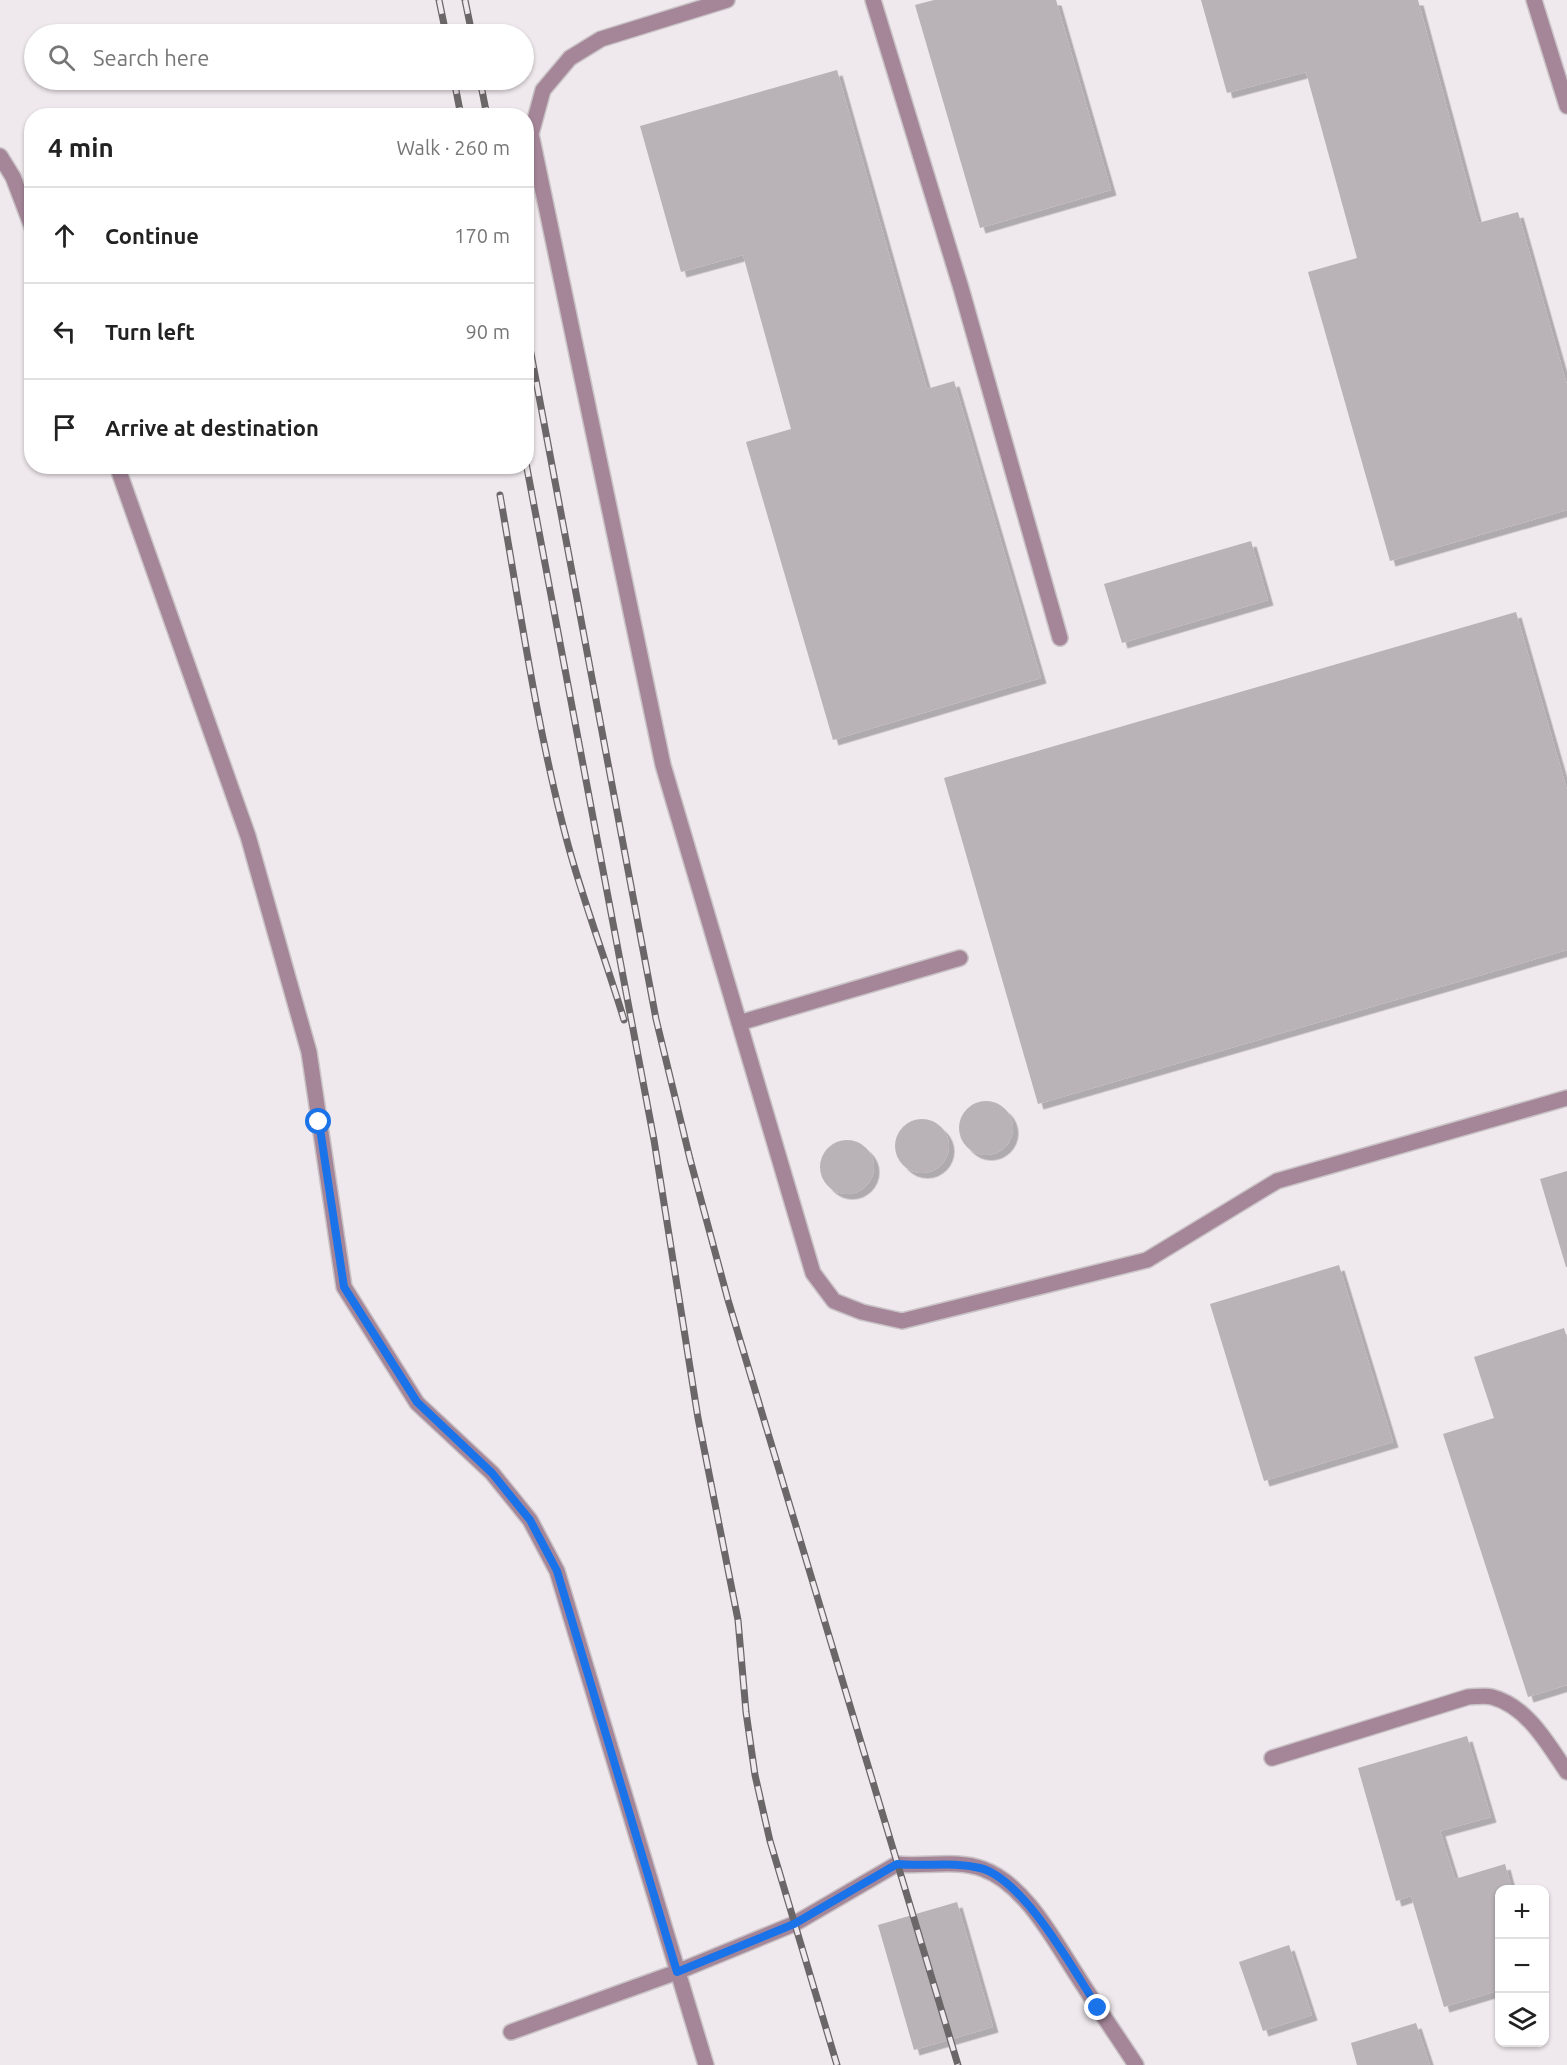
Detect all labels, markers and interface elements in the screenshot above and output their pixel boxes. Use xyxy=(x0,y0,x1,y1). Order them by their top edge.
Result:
search box xyxy=(24,24,534,90)
icon: search xyxy=(45,41,78,74)
text: Search here xyxy=(93,45,209,70)
text: 4 min xyxy=(48,133,114,162)
text: Walk · 260 m xyxy=(397,136,510,159)
icon: ahead xyxy=(48,219,81,252)
text: Continue xyxy=(105,223,199,248)
text: 170 m xyxy=(454,224,510,247)
icon: left xyxy=(48,315,81,348)
text: Turn left xyxy=(105,319,195,344)
text: 90 m xyxy=(466,320,510,343)
icon: arrive xyxy=(48,411,81,444)
text: Arrive at destination xyxy=(105,415,319,440)
route start xyxy=(305,1108,331,1134)
map controls xyxy=(1495,1885,1549,2047)
button: + xyxy=(1495,1885,1549,1939)
button: − xyxy=(1495,1939,1549,1993)
button: layers xyxy=(1495,1993,1549,2047)
route end xyxy=(1084,1994,1110,2020)

